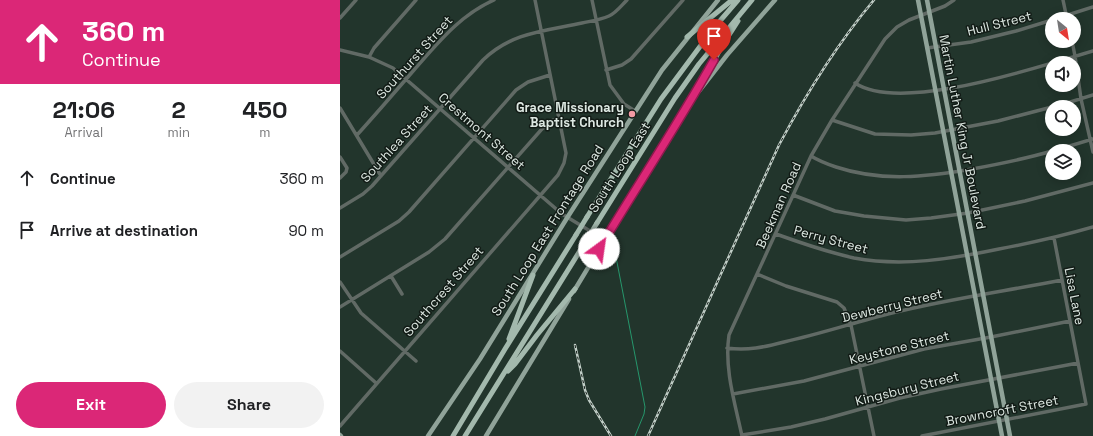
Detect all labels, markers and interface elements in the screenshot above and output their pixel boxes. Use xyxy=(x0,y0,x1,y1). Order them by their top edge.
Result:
street label: Hull Street xyxy=(965,7,1033,40)
street label: Southurst Street xyxy=(372,12,456,103)
north arrow xyxy=(1045,12,1081,48)
map controls xyxy=(1045,12,1081,180)
text: 360 m xyxy=(82,13,166,49)
icon: ahead xyxy=(16,16,68,68)
pin xyxy=(697,19,731,60)
icon: arrive xyxy=(703,25,725,47)
street label: Martin Luther King Jr Boulevard xyxy=(935,33,990,231)
text: Continue xyxy=(82,48,161,71)
button: sound xyxy=(1045,56,1081,92)
street label: Crestmont Street xyxy=(435,89,529,174)
text: 21:06 xyxy=(52,94,115,125)
text: 2 xyxy=(172,94,186,125)
text: 450 xyxy=(242,94,288,125)
place label: Grace Missionary Baptist Church xyxy=(516,99,624,131)
button: search xyxy=(1045,100,1081,136)
street label: Southlea Street xyxy=(357,101,436,186)
marker: Grace Missionary Baptist Church xyxy=(627,109,637,119)
street label: South Loop East xyxy=(585,119,654,216)
text: Arrival xyxy=(64,124,103,141)
text: min xyxy=(168,124,190,141)
text: m xyxy=(259,124,271,141)
street label: South Loop East Frontage Road xyxy=(488,141,607,319)
button: layers xyxy=(1045,144,1081,180)
street label: Beekman Road xyxy=(752,159,805,251)
icon: ahead xyxy=(16,167,38,189)
text: Continue xyxy=(50,169,116,188)
text: 360 m xyxy=(279,169,324,188)
icon: arrive xyxy=(16,219,38,241)
text: Arrive at destination xyxy=(50,221,198,240)
text: 90 m xyxy=(288,221,324,240)
street label: Perry Street xyxy=(792,221,870,258)
position arrow xyxy=(578,228,620,270)
street label: Southcrest Street xyxy=(400,243,487,340)
street label: Lisa Lane xyxy=(1061,266,1088,326)
street label: Dewberry Street xyxy=(840,285,944,326)
street label: Keystone Street xyxy=(847,327,951,368)
street label: Kingsbury Street xyxy=(853,367,961,410)
button: Exit xyxy=(16,382,166,428)
button: Share xyxy=(174,382,324,428)
street label: Browncroft Street xyxy=(944,391,1060,430)

